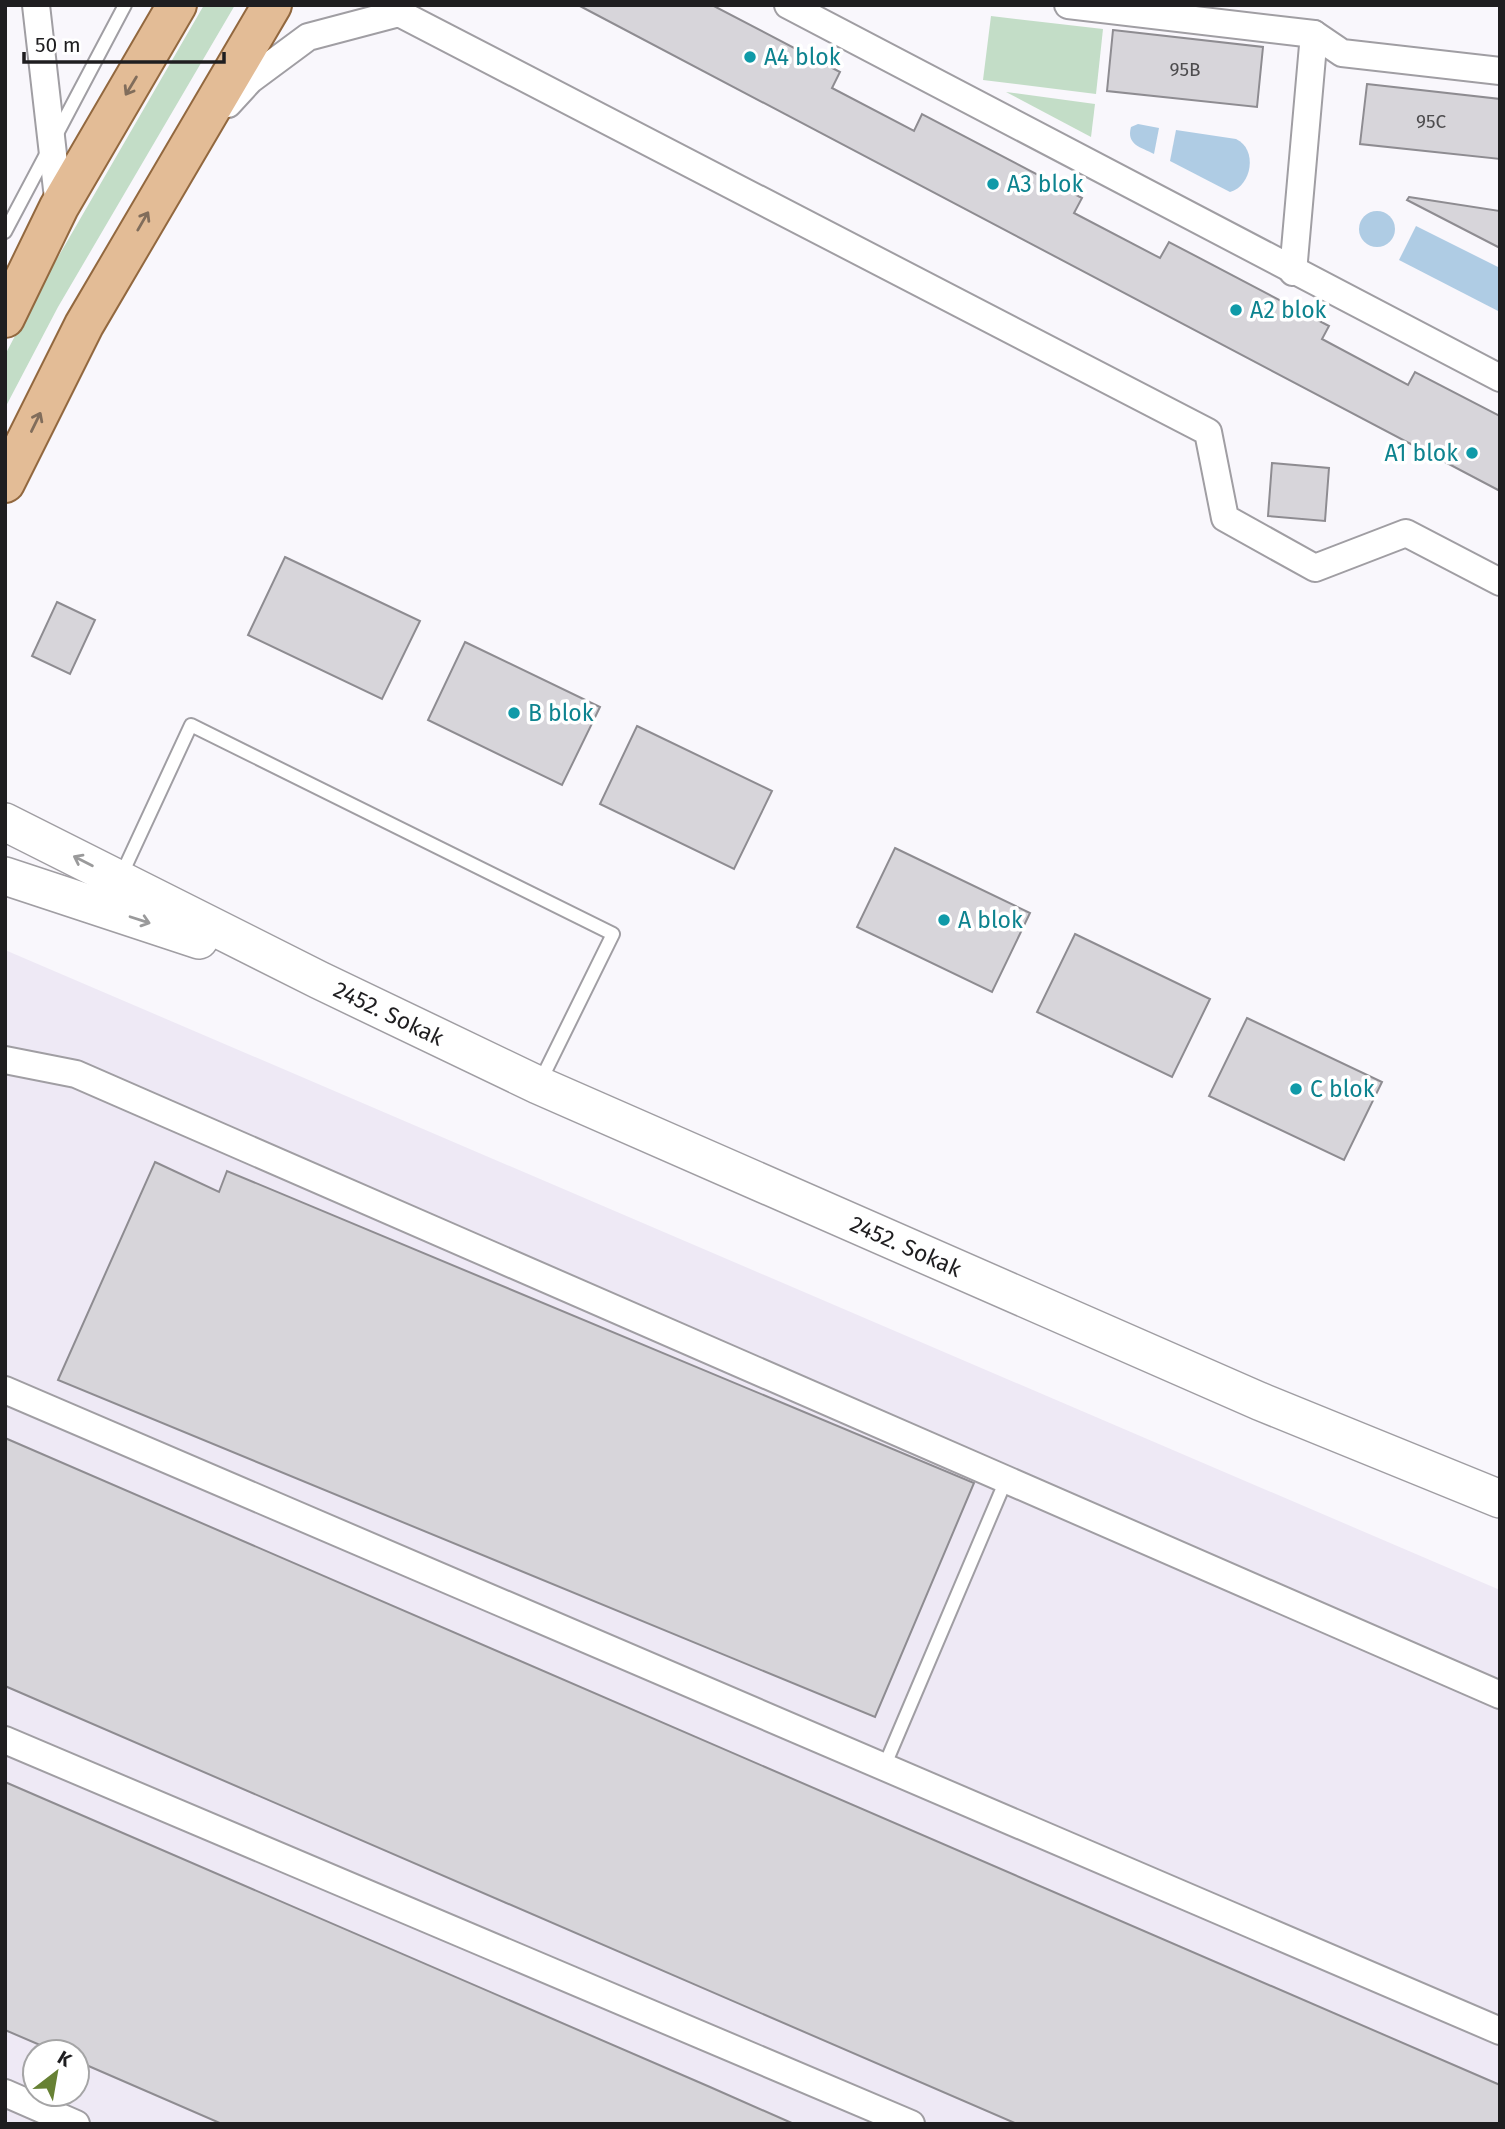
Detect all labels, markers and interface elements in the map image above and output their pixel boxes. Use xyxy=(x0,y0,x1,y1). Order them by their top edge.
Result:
scale bar xyxy=(24,21,224,65)
text: 50 m xyxy=(35,32,81,58)
place label: A4 blok xyxy=(764,43,841,71)
marker: A4 blok xyxy=(742,49,758,65)
house number: 95B xyxy=(1169,58,1201,81)
one-way arrow xyxy=(123,75,137,95)
house number: 95C xyxy=(1416,110,1446,133)
place label: A3 blok xyxy=(1007,170,1083,198)
marker: A3 blok xyxy=(985,176,1001,192)
one-way arrow xyxy=(136,212,150,232)
place label: A2 blok xyxy=(1250,296,1327,324)
marker: A2 blok xyxy=(1228,302,1244,318)
one-way arrow xyxy=(29,412,43,433)
place label: A1 blok xyxy=(1384,439,1458,467)
marker: A1 blok xyxy=(1464,445,1480,461)
place label: B blok xyxy=(528,699,594,727)
marker: B blok xyxy=(506,705,522,721)
one-way arrow xyxy=(73,854,94,868)
place label: A blok xyxy=(958,906,1023,934)
marker: A blok xyxy=(936,912,952,928)
one-way arrow xyxy=(128,915,150,928)
street label: 2452. Sokak xyxy=(329,975,449,1052)
place label: C blok xyxy=(1310,1075,1375,1103)
marker: C blok xyxy=(1288,1081,1304,1097)
street label: 2452. Sokak xyxy=(846,1210,966,1283)
north arrow xyxy=(21,2038,91,2108)
text: K xyxy=(53,2046,76,2072)

